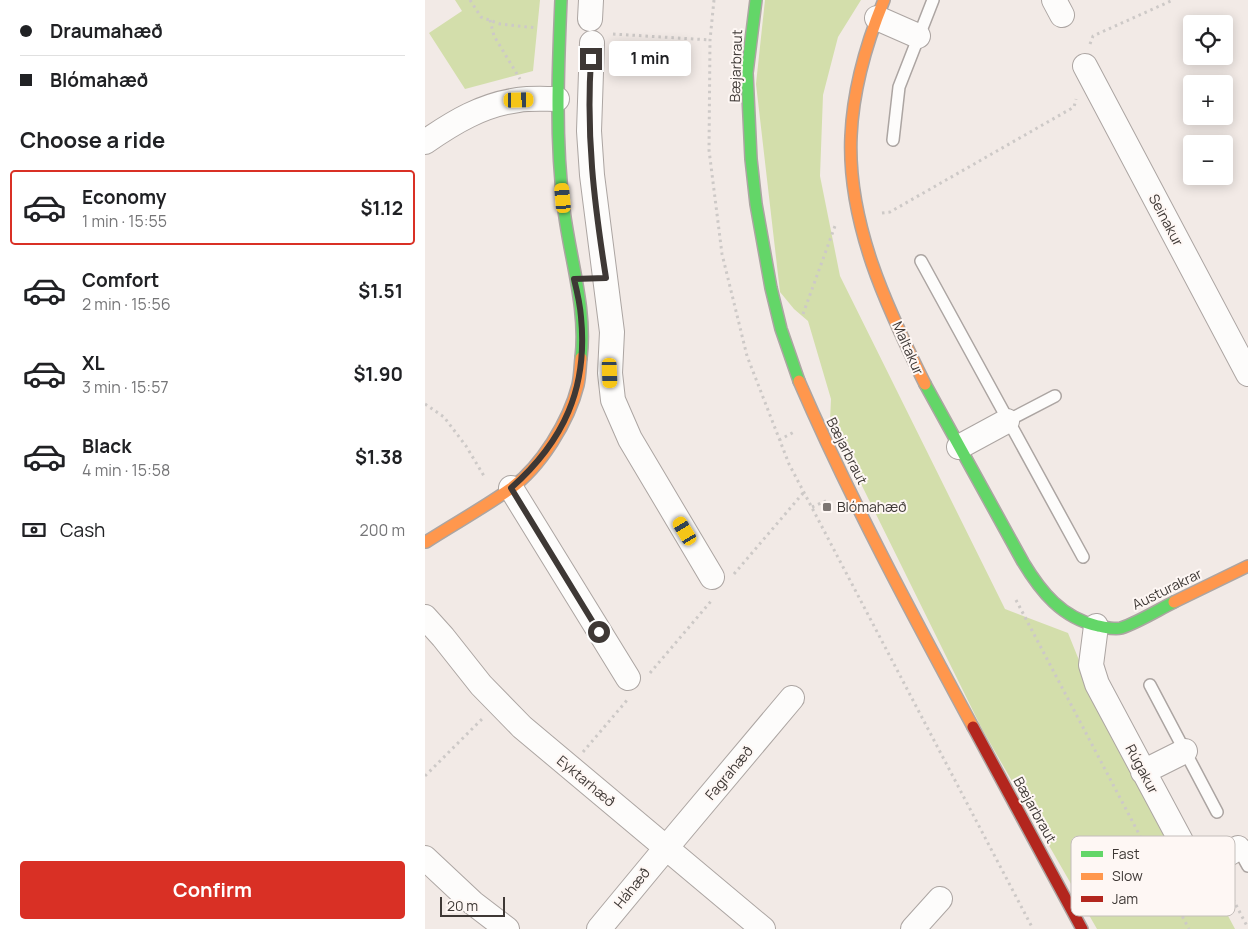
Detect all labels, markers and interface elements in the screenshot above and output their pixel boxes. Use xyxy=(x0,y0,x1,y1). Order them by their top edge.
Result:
map controls xyxy=(1183,15,1233,185)
button: locate xyxy=(1183,15,1233,65)
text: Draumahæð xyxy=(50,18,163,44)
street label: Bæjarbraut xyxy=(725,29,746,103)
callout: 1 min xyxy=(609,42,691,76)
text: 1 min xyxy=(630,47,670,69)
route end xyxy=(580,48,602,70)
text: Blómahæð xyxy=(50,67,148,93)
button: + xyxy=(1183,75,1233,125)
car xyxy=(503,92,534,108)
text: Choose a ride xyxy=(20,125,165,155)
button: − xyxy=(1183,135,1233,185)
car xyxy=(554,182,571,214)
text: Economy xyxy=(82,184,166,210)
icon: car xyxy=(22,185,67,230)
street label: Seinakur xyxy=(1145,190,1188,249)
text: $1.12 xyxy=(360,195,403,221)
text: 1 min · 15:55 xyxy=(82,210,167,232)
text: Comfort xyxy=(82,267,159,293)
icon: car xyxy=(22,268,67,313)
text: $1.51 xyxy=(358,278,403,304)
text: 2 min · 15:56 xyxy=(82,293,171,315)
street label: Maltakur xyxy=(888,318,929,377)
text: XL xyxy=(82,350,105,376)
icon: car xyxy=(22,351,67,396)
car xyxy=(601,358,618,388)
text: $1.90 xyxy=(353,361,403,387)
text: 3 min · 15:57 xyxy=(82,376,168,398)
street label: Bæjarbraut xyxy=(822,414,873,488)
text: Black xyxy=(82,433,131,459)
icon: car xyxy=(22,434,67,479)
text: $1.38 xyxy=(355,444,403,470)
text: 4 min · 15:58 xyxy=(82,459,170,481)
place label: Blómahæð xyxy=(837,497,906,516)
marker: Blómahæð xyxy=(821,501,833,513)
car xyxy=(670,514,699,548)
icon: cash xyxy=(20,516,48,544)
text: Cash xyxy=(60,517,105,543)
text: 200 m xyxy=(360,519,405,541)
street label: Austurakrar xyxy=(1129,563,1205,614)
route start xyxy=(588,621,610,643)
street label: Rúgakur xyxy=(1121,741,1163,797)
street label: Fagrahæð xyxy=(700,742,757,804)
street label: Eyktarhæð xyxy=(553,751,619,811)
street label: Bæjarbraut xyxy=(1009,773,1062,847)
legend xyxy=(1071,836,1235,916)
text: Fast xyxy=(1112,844,1140,863)
button: Confirm xyxy=(20,861,405,919)
street label: Háhæð xyxy=(609,863,654,912)
text: Slow xyxy=(1112,866,1143,885)
text: Jam xyxy=(1112,889,1138,908)
scale bar xyxy=(440,894,505,917)
text: 20 m xyxy=(447,896,478,915)

